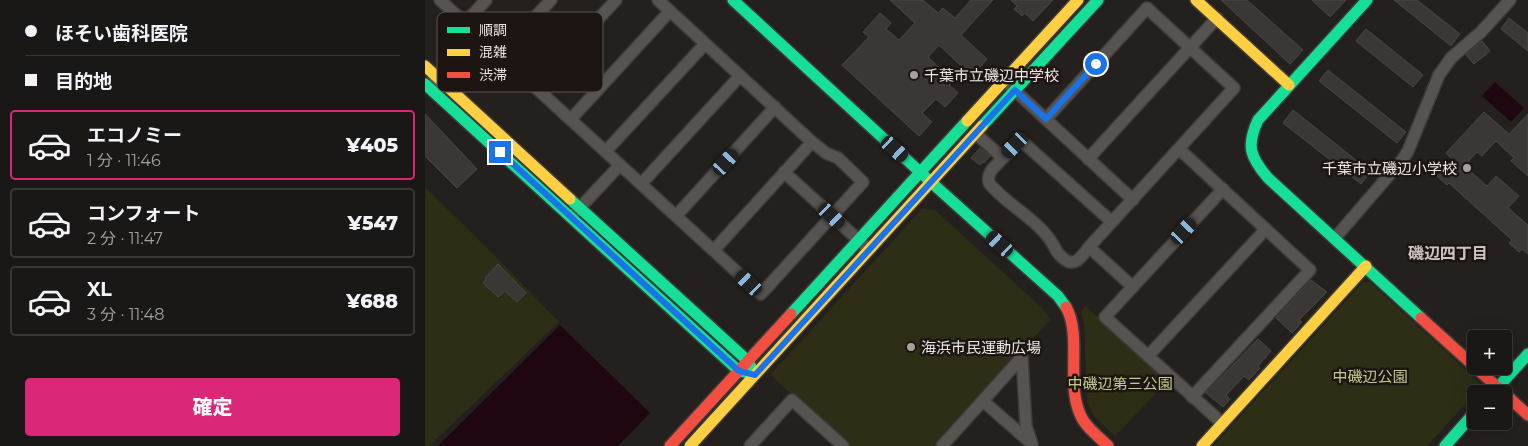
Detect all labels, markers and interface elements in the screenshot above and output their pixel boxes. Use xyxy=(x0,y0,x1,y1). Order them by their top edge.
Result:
legend xyxy=(437,12,603,92)
text: 順調 xyxy=(479,21,507,39)
text: ほそい歯科医院 xyxy=(55,22,188,45)
text: 混雑 xyxy=(479,43,507,61)
route start xyxy=(1085,53,1107,75)
text: 渋滞 xyxy=(479,66,507,84)
place label: 千葉市立磯辺中学校 xyxy=(924,66,1059,85)
marker: 千葉市立磯辺中学校 xyxy=(908,69,920,81)
text: 目的地 xyxy=(55,70,112,93)
icon: car xyxy=(27,123,72,168)
text: エコノミー xyxy=(87,124,182,147)
car xyxy=(999,129,1030,161)
car xyxy=(878,133,911,165)
text: ¥405 xyxy=(346,134,398,157)
route end xyxy=(489,141,511,163)
car xyxy=(710,146,741,178)
text: 1 分 · 11:46 xyxy=(87,151,161,170)
place label: 千葉市立磯辺小学校 xyxy=(1322,159,1457,178)
marker: 千葉市立磯辺小学校 xyxy=(1461,162,1473,174)
car xyxy=(815,200,848,232)
icon: car xyxy=(27,201,72,246)
text: コンフォート xyxy=(87,202,200,225)
text: ¥547 xyxy=(348,212,398,235)
car xyxy=(1168,215,1199,247)
car xyxy=(983,228,1016,260)
text: 2 分 · 11:47 xyxy=(87,229,163,248)
district label: 磯辺四丁目 xyxy=(1408,244,1488,263)
car xyxy=(732,267,765,299)
text: XL xyxy=(87,278,112,301)
icon: car xyxy=(27,279,72,324)
text: ¥688 xyxy=(346,290,398,313)
text: 3 分 · 11:48 xyxy=(87,305,165,324)
map controls xyxy=(1467,330,1512,430)
button: + xyxy=(1467,330,1512,375)
place label: 海浜市民運動広場 xyxy=(921,338,1041,357)
marker: 海浜市民運動広場 xyxy=(905,341,917,353)
park label: 中磯辺公園 xyxy=(1332,367,1408,386)
park label: 中磯辺第三公園 xyxy=(1067,374,1173,393)
button: 確定 xyxy=(25,378,400,436)
button: − xyxy=(1467,385,1512,430)

